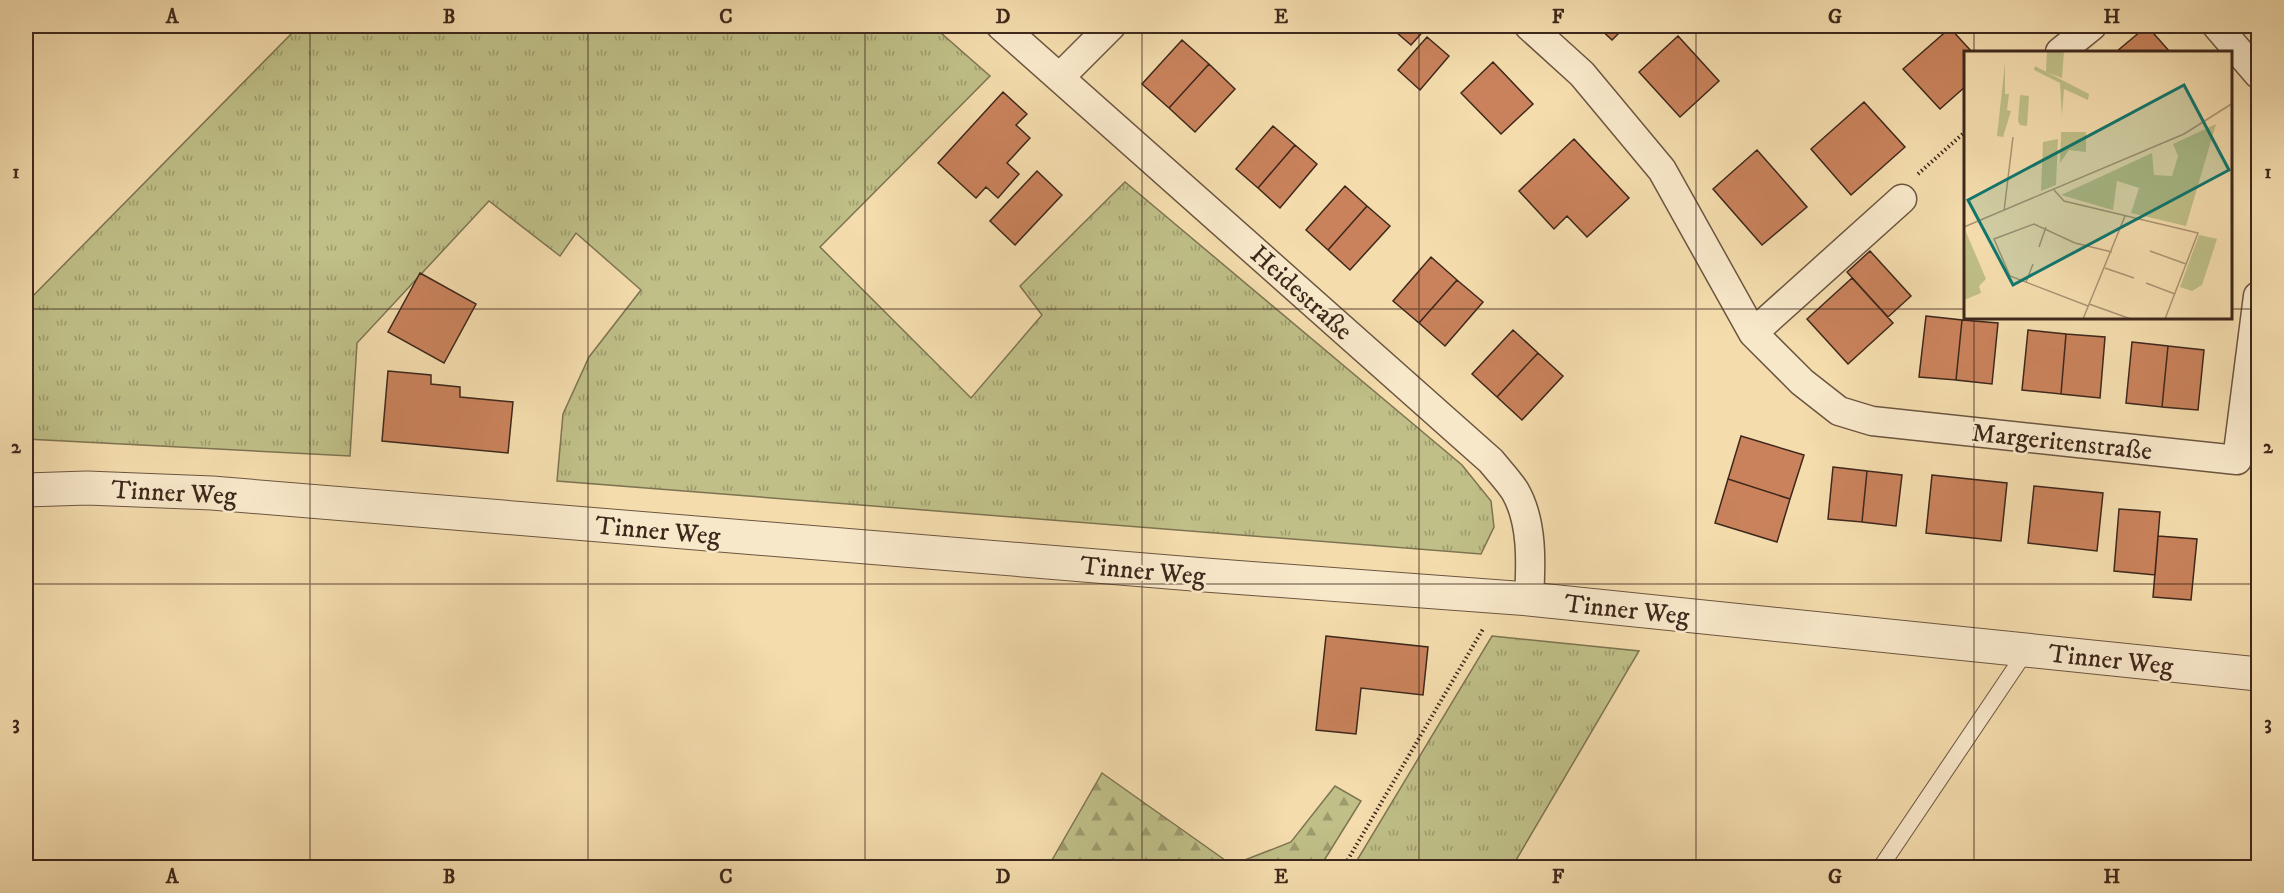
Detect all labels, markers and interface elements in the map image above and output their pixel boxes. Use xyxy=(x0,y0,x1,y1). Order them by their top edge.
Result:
text: A xyxy=(165,5,180,30)
text: B xyxy=(443,5,455,30)
text: C xyxy=(719,5,733,30)
text: D xyxy=(996,5,1011,30)
text: E xyxy=(1274,5,1288,30)
text: F xyxy=(1552,5,1565,30)
text: G xyxy=(1828,5,1842,30)
text: H xyxy=(2104,5,2121,30)
inset map xyxy=(1964,51,2233,320)
text: 1 xyxy=(12,160,20,185)
text: 1 xyxy=(2264,160,2272,185)
street label: Heidestraße xyxy=(1243,238,1359,348)
street label: Margeritenstraße xyxy=(1970,417,2154,468)
text: 2 xyxy=(11,435,22,460)
text: 2 xyxy=(2263,435,2274,460)
street label: Tinner Weg xyxy=(110,474,238,513)
street label: Tinner Weg xyxy=(594,510,722,553)
street label: Tinner Weg xyxy=(1079,550,1207,593)
street label: Tinner Weg xyxy=(1563,588,1691,633)
street label: Tinner Weg xyxy=(2047,638,2175,683)
text: 3 xyxy=(12,711,20,736)
text: 3 xyxy=(2264,711,2272,736)
text: A xyxy=(165,865,180,890)
text: B xyxy=(443,865,455,890)
text: C xyxy=(719,865,733,890)
text: D xyxy=(996,865,1011,890)
text: E xyxy=(1274,865,1288,890)
text: F xyxy=(1552,865,1565,890)
text: G xyxy=(1828,865,1842,890)
text: H xyxy=(2104,865,2121,890)

